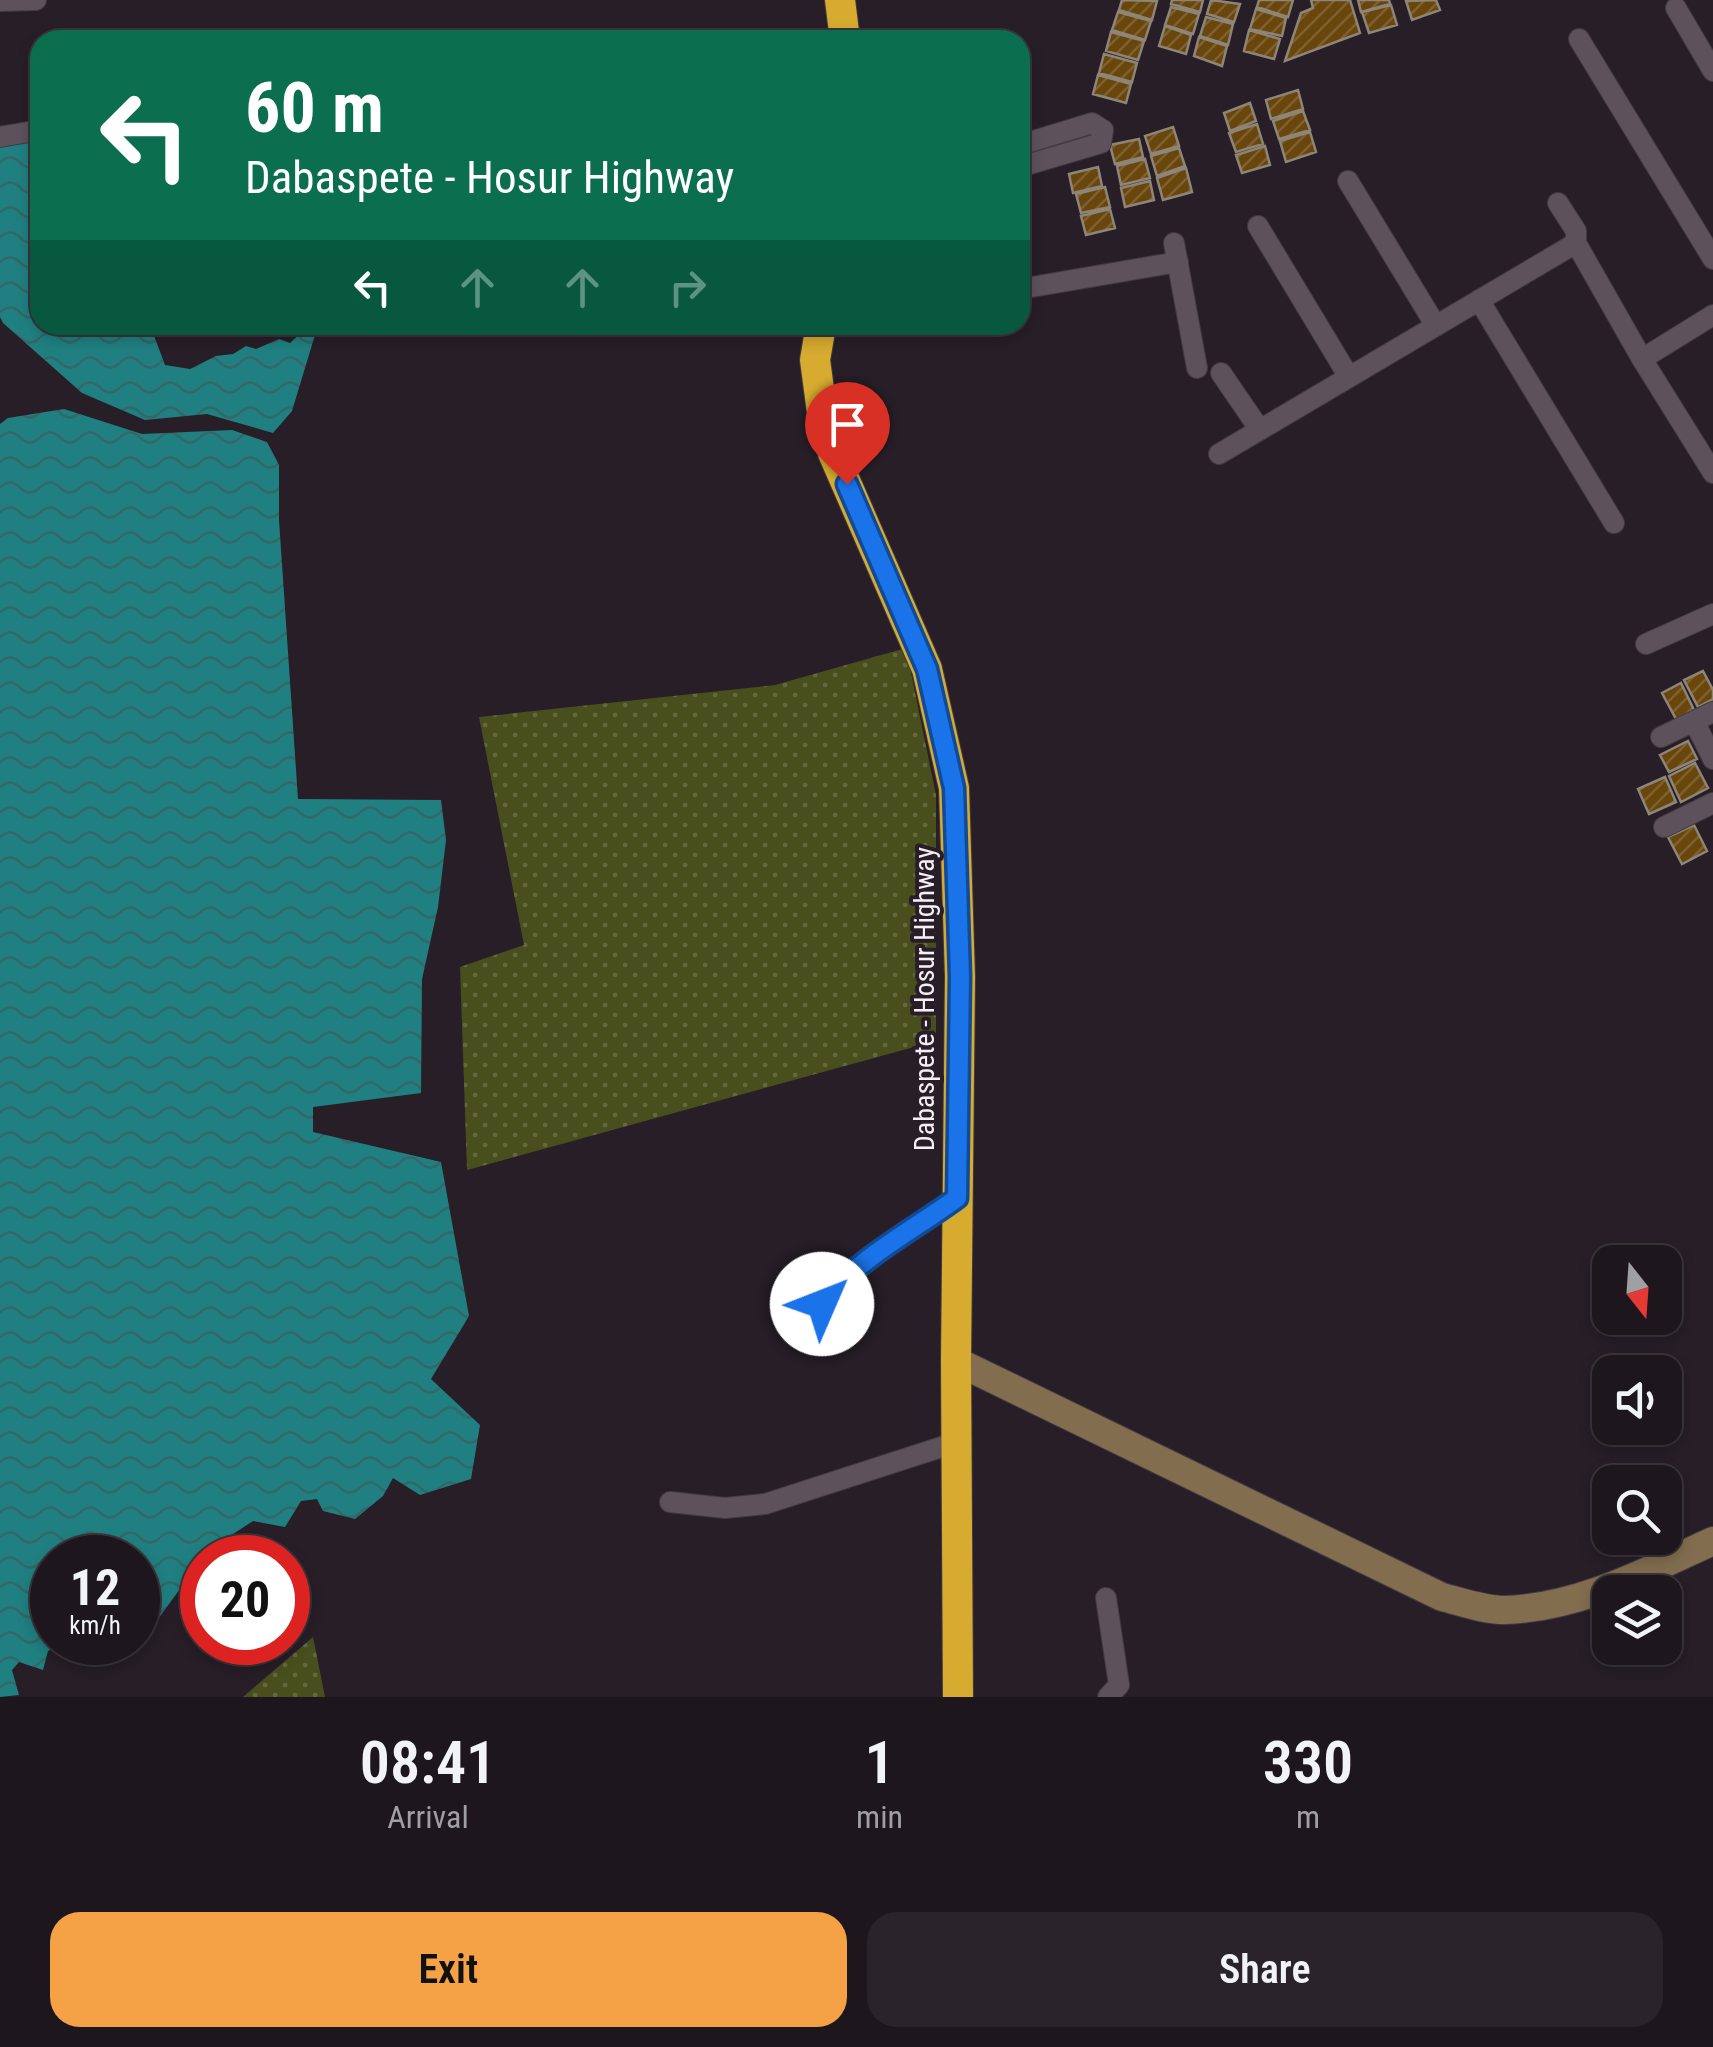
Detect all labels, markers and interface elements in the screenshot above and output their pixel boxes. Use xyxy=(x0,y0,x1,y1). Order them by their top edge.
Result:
text: 60 m xyxy=(245,67,384,149)
icon: left xyxy=(80,70,210,200)
text: Dabaspete - Hosur Highway xyxy=(245,151,734,204)
icon: left xyxy=(345,260,400,315)
icon: ahead xyxy=(450,260,505,315)
icon: ahead xyxy=(555,260,610,315)
icon: right xyxy=(660,260,715,315)
pin xyxy=(805,382,890,485)
icon: arrive xyxy=(820,397,875,452)
street label: Dabaspete - Hosur Highway xyxy=(908,846,941,1151)
north arrow xyxy=(1592,1245,1682,1335)
map controls xyxy=(1592,1245,1682,1665)
position arrow xyxy=(770,1252,874,1356)
button: sound xyxy=(1592,1355,1682,1445)
button: search xyxy=(1592,1465,1682,1555)
speed limit sign: 20 xyxy=(180,1535,310,1665)
text: 12 xyxy=(70,1559,120,1617)
button: layers xyxy=(1592,1575,1682,1665)
text: km/h xyxy=(69,1611,121,1640)
text: 08:41 xyxy=(360,1727,496,1798)
text: 1 xyxy=(864,1727,895,1798)
text: 330 xyxy=(1263,1727,1353,1798)
text: Arrival xyxy=(387,1798,469,1836)
text: min xyxy=(856,1798,903,1836)
text: m xyxy=(1296,1798,1320,1836)
button: Exit xyxy=(50,1912,847,2027)
button: Share xyxy=(867,1912,1663,2027)

